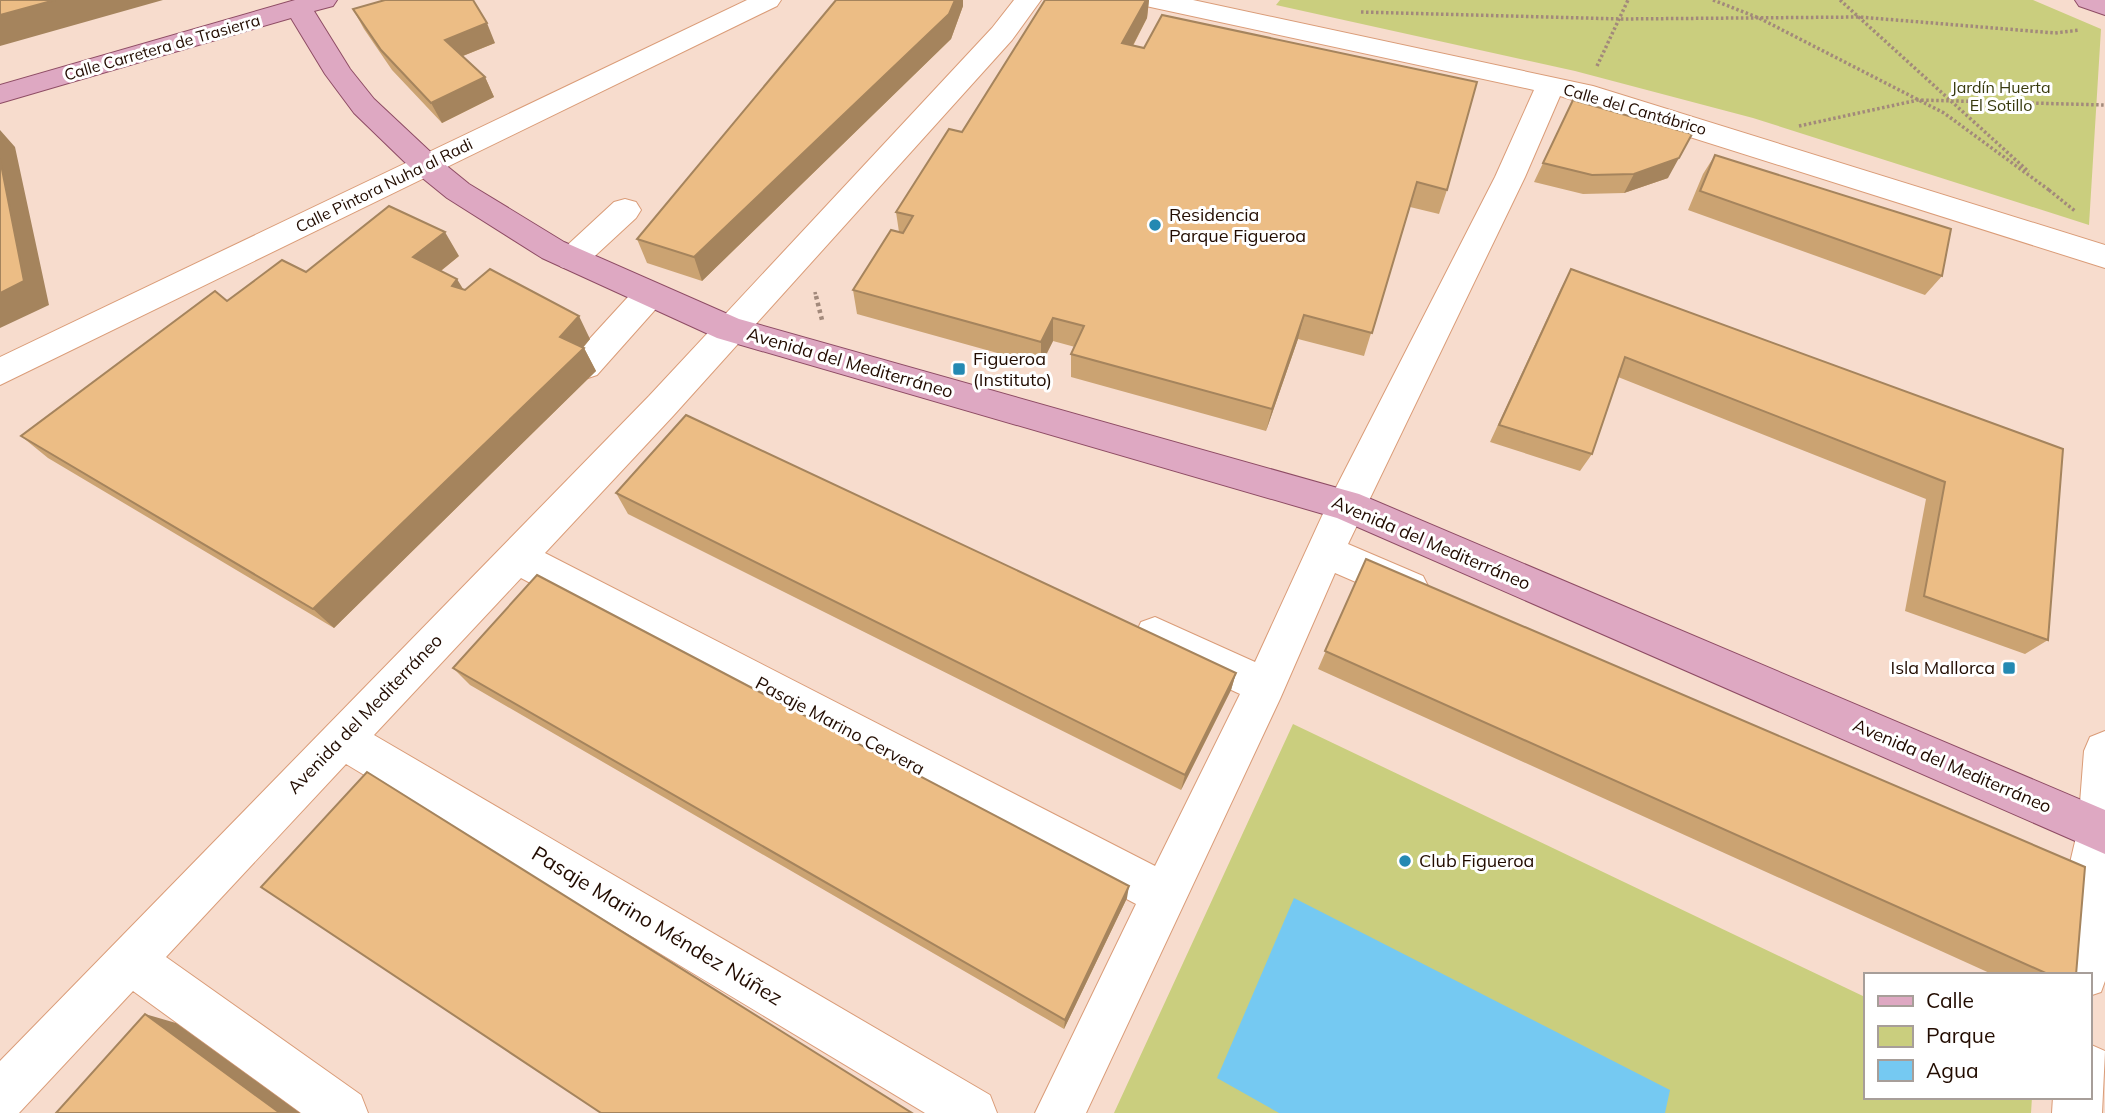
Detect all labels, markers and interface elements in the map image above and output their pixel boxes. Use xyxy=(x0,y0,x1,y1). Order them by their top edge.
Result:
street label: Calle Carretera de Trasierra xyxy=(62,9,262,85)
park label: Jardín Huerta El Sotillo xyxy=(1951,77,2051,115)
street label: Calle del Cantábrico xyxy=(1561,79,1709,139)
street label: Calle Pintora Nuha al Radi xyxy=(292,133,476,237)
place label: Residencia Parque Figueroa xyxy=(1169,203,1306,247)
marker: Residencia Parque Figueroa xyxy=(1147,217,1163,233)
street label: Avenida del Mediterráneo xyxy=(744,322,956,403)
place label: Figueroa (Instituto) xyxy=(973,347,1052,391)
marker: Figueroa (Instituto) xyxy=(951,361,967,377)
street label: Avenida del Mediterráneo xyxy=(1328,490,1534,595)
street label: Avenida del Mediterráneo xyxy=(282,629,447,798)
place label: Isla Mallorca xyxy=(1890,656,1995,679)
marker: Isla Mallorca xyxy=(2001,660,2017,676)
street label: Pasaje Marino Cervera xyxy=(752,671,929,780)
street label: Avenida del Mediterráneo xyxy=(1849,713,2055,818)
street label: Pasaje Marino Méndez Núñez xyxy=(527,840,788,1011)
place label: Club Figueroa xyxy=(1419,849,1534,872)
marker: Club Figueroa xyxy=(1397,853,1413,869)
legend xyxy=(1864,973,2091,1099)
text: Calle xyxy=(1926,987,1974,1013)
text: Parque xyxy=(1926,1022,1995,1048)
text: Agua xyxy=(1926,1057,1979,1083)

